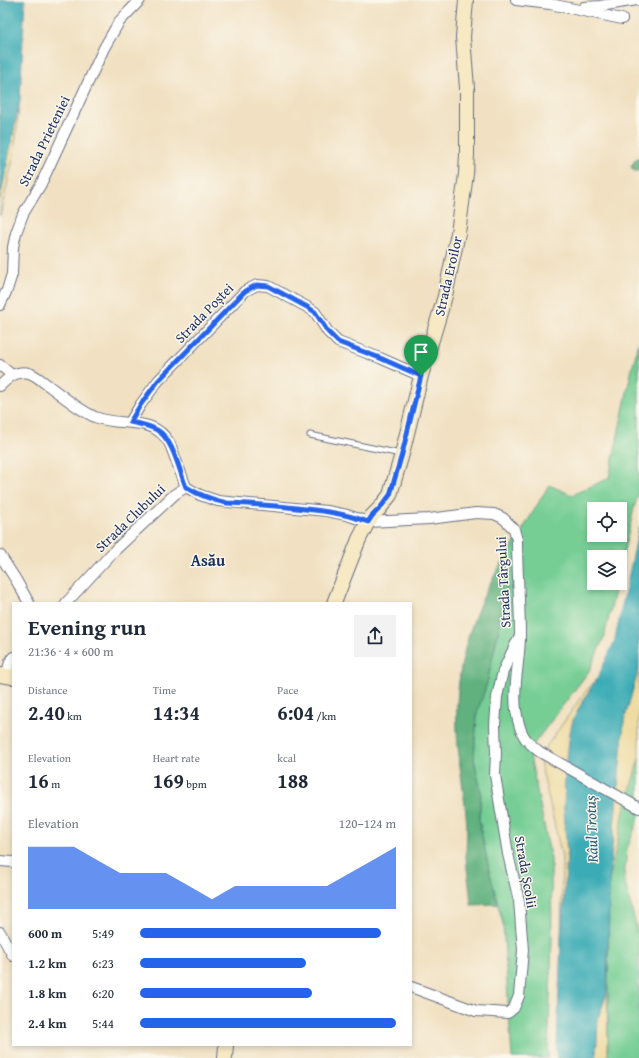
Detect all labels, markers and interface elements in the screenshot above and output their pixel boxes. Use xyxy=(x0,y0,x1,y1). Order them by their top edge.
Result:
street label: Strada Prieteniei xyxy=(13,92,75,190)
street label: Strada Eroilor xyxy=(429,234,467,318)
street label: Strada Poștei xyxy=(170,278,238,348)
pin xyxy=(404,335,438,376)
icon: arrive xyxy=(410,341,432,363)
street label: Strada Clubului xyxy=(90,479,170,557)
map controls xyxy=(587,502,627,590)
button: locate xyxy=(587,502,627,542)
street label: Strada Târgului xyxy=(491,536,515,628)
district label: Asău xyxy=(191,548,226,572)
button: layers xyxy=(587,550,627,590)
text: Evening run xyxy=(28,611,146,643)
button: share xyxy=(354,615,396,657)
text: 21:36 · 4 × 600 m xyxy=(28,642,114,661)
text: Distance xyxy=(28,682,67,698)
text: Time xyxy=(153,682,176,698)
text: Pace xyxy=(277,682,298,698)
text: 2.40 xyxy=(28,698,65,727)
text: 14:34 xyxy=(153,698,200,727)
text: 6:04 xyxy=(277,698,314,727)
text: km xyxy=(65,708,82,724)
text: /km xyxy=(314,708,336,724)
text: Elevation xyxy=(28,750,71,766)
text: Heart rate xyxy=(153,750,200,766)
text: kcal xyxy=(277,750,296,766)
text: 16 xyxy=(28,766,49,795)
text: 169 xyxy=(153,766,184,795)
text: 188 xyxy=(277,766,308,795)
text: m xyxy=(49,776,60,792)
text: bpm xyxy=(184,776,207,792)
water label: Râul Trotuș xyxy=(579,795,603,864)
text: Elevation xyxy=(28,814,79,833)
text: 120–124 m xyxy=(339,814,396,833)
street label: Strada Școlii xyxy=(510,834,542,910)
text: 600 m xyxy=(28,924,62,943)
text: 5:49 xyxy=(92,924,114,943)
text: 1.2 km xyxy=(28,954,67,973)
text: 6:23 xyxy=(92,954,114,973)
text: 1.8 km xyxy=(28,984,67,1003)
text: 6:20 xyxy=(92,984,114,1003)
text: 2.4 km xyxy=(28,1014,67,1033)
text: 5:44 xyxy=(92,1014,114,1033)

